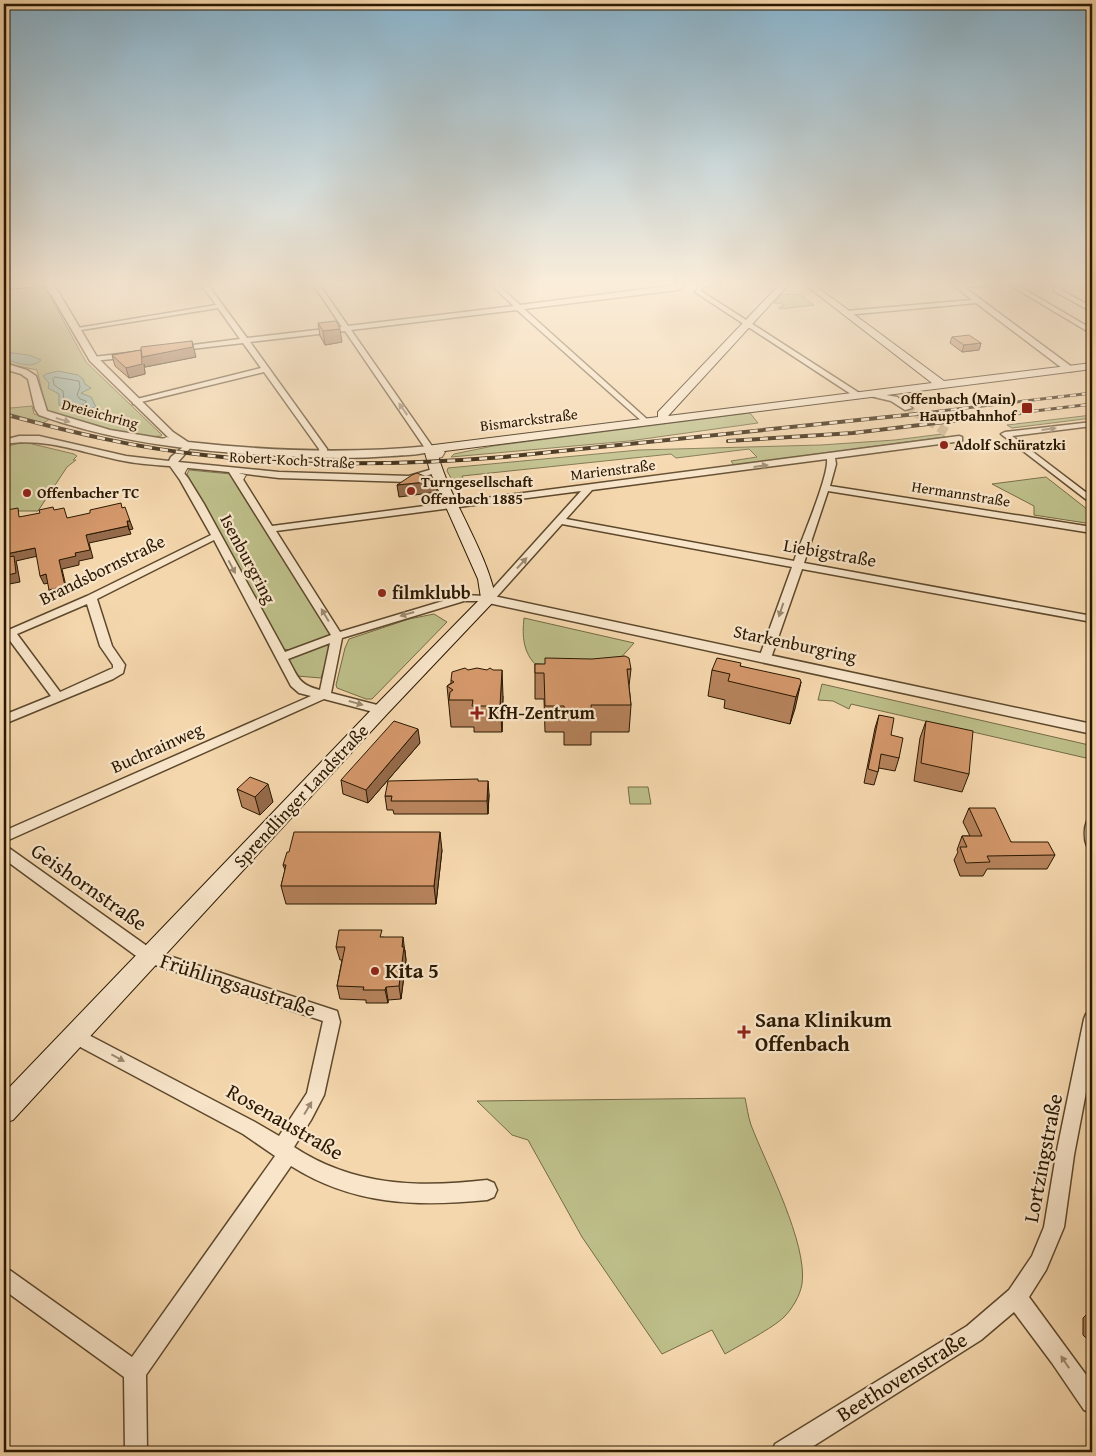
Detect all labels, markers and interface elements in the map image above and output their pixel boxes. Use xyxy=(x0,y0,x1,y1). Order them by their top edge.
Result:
place label: Offenbach (Main) Hauptbahnhof xyxy=(901,388,1018,426)
street label: Dreieichring xyxy=(59,393,141,434)
marker: Offenbach (Main) Hauptbahnhof xyxy=(1020,401,1034,415)
one-way arrow xyxy=(398,402,407,416)
street label: Bismarckstraße xyxy=(479,403,579,436)
one-way arrow xyxy=(56,416,71,424)
one-way arrow xyxy=(1041,425,1057,433)
place label: Adolf Schüratzki xyxy=(954,434,1066,455)
marker: Adolf Schüratzki xyxy=(938,439,950,451)
street label: Robert-Koch-Straße xyxy=(229,446,355,473)
street label: Marienstraße xyxy=(569,454,657,485)
one-way arrow xyxy=(754,462,770,470)
place label: Turngesellschaft Offenbach 1885 xyxy=(421,471,534,509)
street label: Hermannstraße xyxy=(910,475,1012,512)
place label: Offenbacher TC xyxy=(37,482,140,503)
marker: Turngesellschaft Offenbach 1885 xyxy=(405,485,417,497)
marker: Offenbacher TC xyxy=(21,487,33,499)
street label: Isenburgring xyxy=(213,509,283,608)
street label: Brandsbornstraße xyxy=(34,527,169,612)
street label: Liebigstraße xyxy=(782,531,879,574)
one-way arrow xyxy=(516,557,528,569)
one-way arrow xyxy=(228,559,236,574)
place label: filmklubb xyxy=(392,579,471,606)
marker: filmklubb xyxy=(376,587,388,599)
one-way arrow xyxy=(777,603,785,618)
one-way arrow xyxy=(321,609,330,622)
one-way arrow xyxy=(400,611,415,619)
street label: Starkenburgring xyxy=(731,617,859,670)
one-way arrow xyxy=(348,699,363,707)
place label: KfH-Zentrum xyxy=(488,699,595,726)
marker: KfH-Zentrum xyxy=(470,706,484,720)
street label: Buchrainweg xyxy=(106,715,207,780)
street label: Sprendlinger Landstraße xyxy=(227,718,375,874)
street label: Geishornstraße xyxy=(25,835,154,938)
street label: Frühlingsaustraße xyxy=(156,945,320,1024)
place label: Kita 5 xyxy=(385,955,439,986)
marker: Kita 5 xyxy=(369,965,381,977)
place label: Sana Klinikum Offenbach xyxy=(755,1004,892,1059)
marker: Sana Klinikum Offenbach xyxy=(737,1025,751,1039)
one-way arrow xyxy=(111,1054,124,1063)
street label: Rosenaustraße xyxy=(221,1076,350,1168)
street label: Lortzingstraße xyxy=(1015,1091,1070,1225)
one-way arrow xyxy=(304,1102,313,1115)
street label: Beethovenstraße xyxy=(830,1324,973,1429)
one-way arrow xyxy=(1060,1355,1070,1368)

